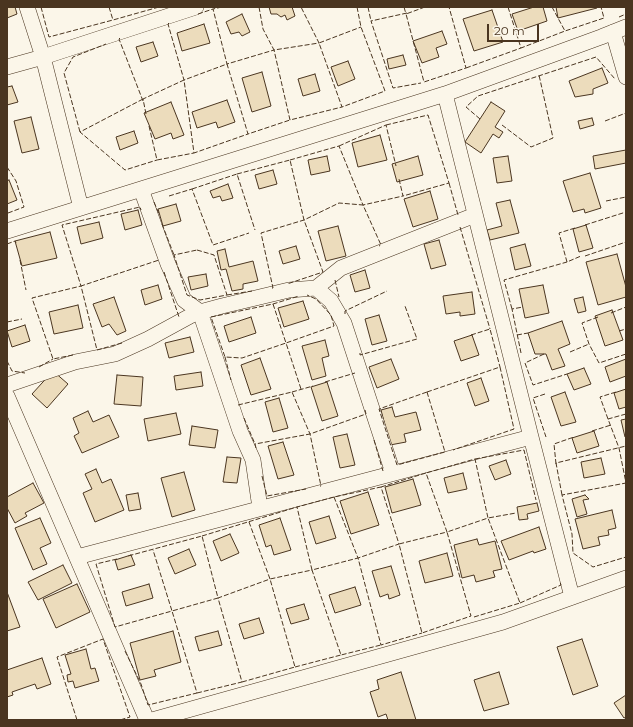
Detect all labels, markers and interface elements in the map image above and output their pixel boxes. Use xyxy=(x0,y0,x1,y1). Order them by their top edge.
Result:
scale bar xyxy=(489,16,541,42)
text: 20 m xyxy=(494,23,525,38)

